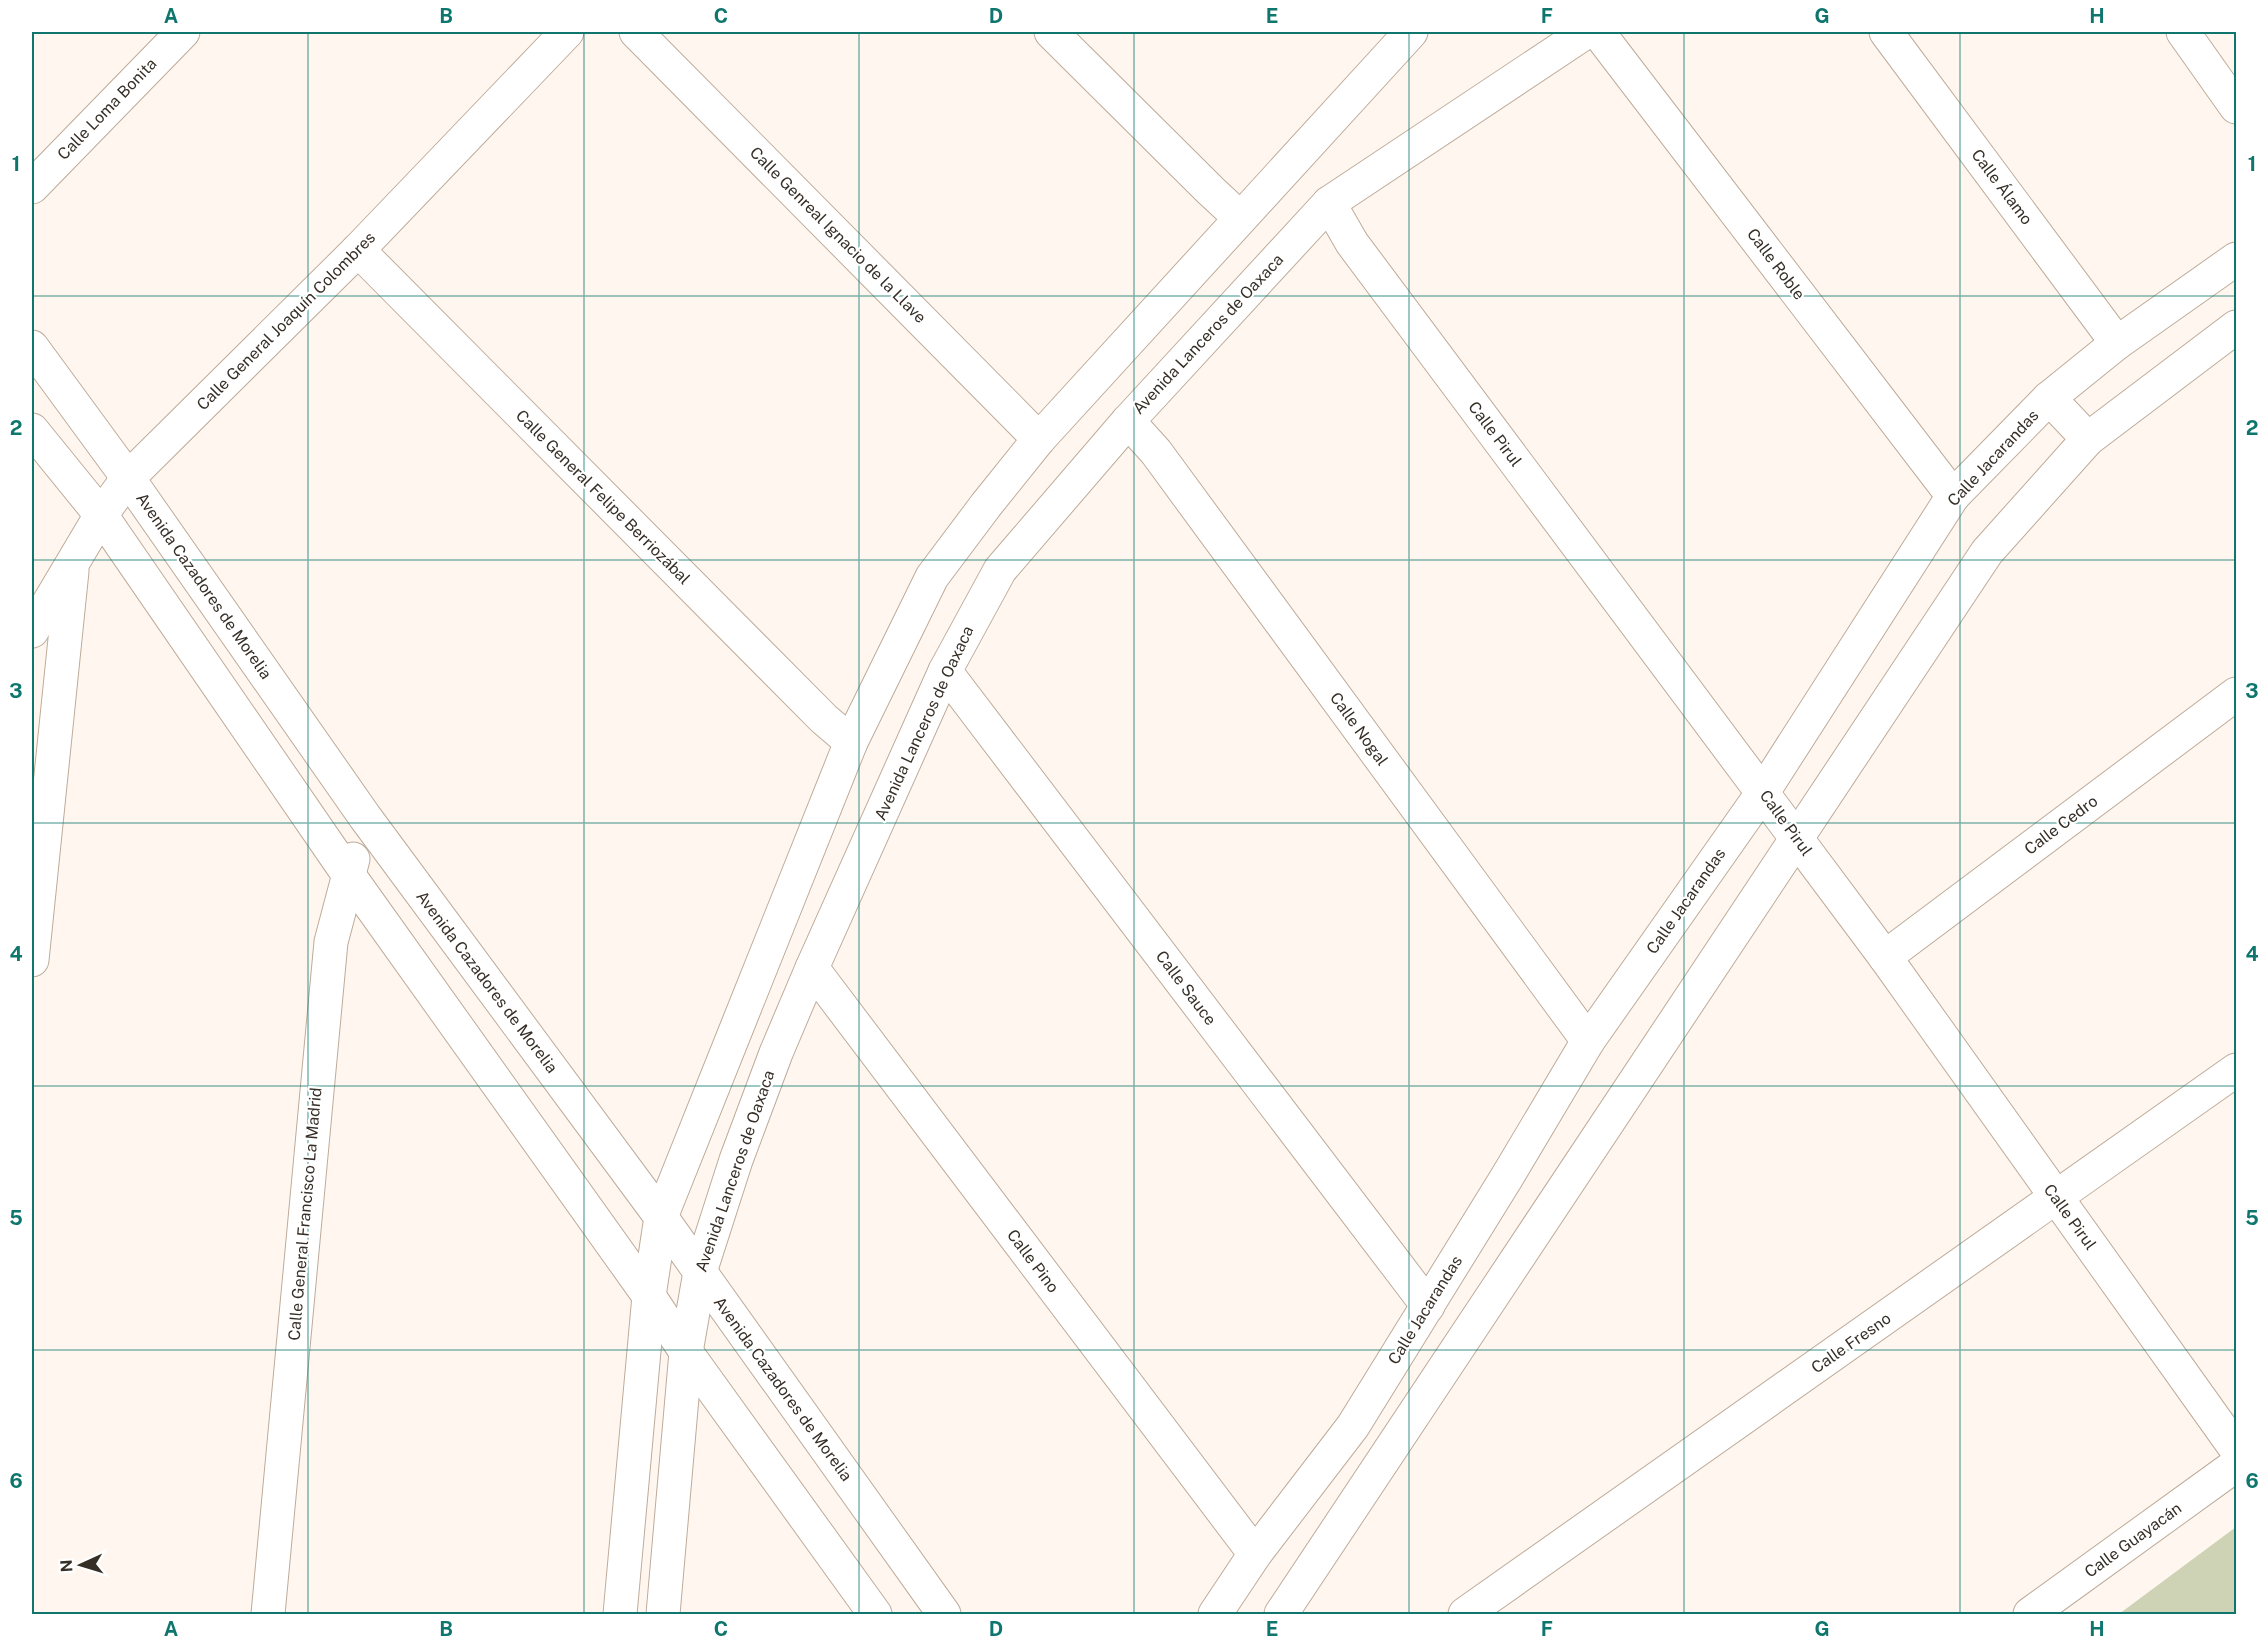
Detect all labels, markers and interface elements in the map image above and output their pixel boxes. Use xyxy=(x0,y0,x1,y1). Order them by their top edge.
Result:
text: A xyxy=(164,4,178,28)
text: B xyxy=(439,4,453,28)
text: C xyxy=(714,4,728,28)
text: D xyxy=(989,4,1003,28)
text: E xyxy=(1266,4,1278,28)
text: F xyxy=(1541,4,1553,28)
text: G xyxy=(1814,4,1830,28)
text: H xyxy=(2089,4,2105,28)
street label: Calle Loma Bonita xyxy=(54,54,160,164)
street label: Calle Genreal Ignacio de la Llave xyxy=(746,143,930,327)
street label: Calle Álamo xyxy=(1967,145,2037,228)
text: 1 xyxy=(12,152,20,176)
text: 1 xyxy=(2248,152,2256,176)
street label: Calle Roble xyxy=(1743,225,1809,303)
street label: Calle General Joaquín Colombres xyxy=(193,228,379,414)
street label: Avenida Lanceros de Oaxaca xyxy=(1129,250,1287,418)
street label: Calle Pirul xyxy=(1464,398,1526,470)
street label: Calle General Felipe Berriozábal xyxy=(512,406,694,588)
street label: Calle Jacarandas xyxy=(1944,406,2042,510)
text: 2 xyxy=(10,416,22,440)
text: 2 xyxy=(2246,416,2258,440)
street label: Avenida Cazadores de Morelia xyxy=(132,489,276,683)
street label: Avenida Lanceros de Oaxaca xyxy=(871,623,977,823)
text: 3 xyxy=(9,679,23,703)
text: 3 xyxy=(2245,679,2259,703)
street label: Calle Nogal xyxy=(1326,689,1392,769)
street label: Calle Pirul xyxy=(1756,787,1816,860)
street label: Calle Cedro xyxy=(2021,791,2101,859)
street label: Calle Jacarandas xyxy=(1642,845,1730,957)
street label: Avenida Cazadores de Morelia xyxy=(412,887,562,1077)
text: 4 xyxy=(9,942,23,966)
text: 4 xyxy=(2245,942,2259,966)
street label: Calle Sauce xyxy=(1152,947,1220,1029)
street label: Avenida Lanceros de Oaxaca xyxy=(691,1068,779,1274)
street label: Calle General Francisco La Madrid xyxy=(284,1087,326,1341)
street label: Calle Pirul xyxy=(2040,1181,2100,1254)
text: 5 xyxy=(9,1206,23,1230)
text: 5 xyxy=(2245,1206,2259,1230)
street label: Calle Pino xyxy=(1003,1226,1063,1296)
street label: Calle Jacarandas xyxy=(1384,1252,1466,1368)
street label: Avenida Cazadores de Morelia xyxy=(710,1293,856,1485)
street label: Calle Fresno xyxy=(1808,1309,1894,1377)
text: 6 xyxy=(9,1469,23,1493)
text: 6 xyxy=(2245,1469,2259,1493)
street label: Calle Guayacán xyxy=(2081,1498,2185,1582)
north arrow xyxy=(51,1535,111,1595)
text: N xyxy=(57,1559,76,1573)
text: A xyxy=(164,1617,178,1641)
text: B xyxy=(439,1617,453,1641)
text: C xyxy=(714,1617,728,1641)
text: D xyxy=(989,1617,1003,1641)
text: E xyxy=(1266,1617,1278,1641)
text: F xyxy=(1541,1617,1553,1641)
text: G xyxy=(1814,1617,1830,1641)
text: H xyxy=(2089,1617,2105,1641)

